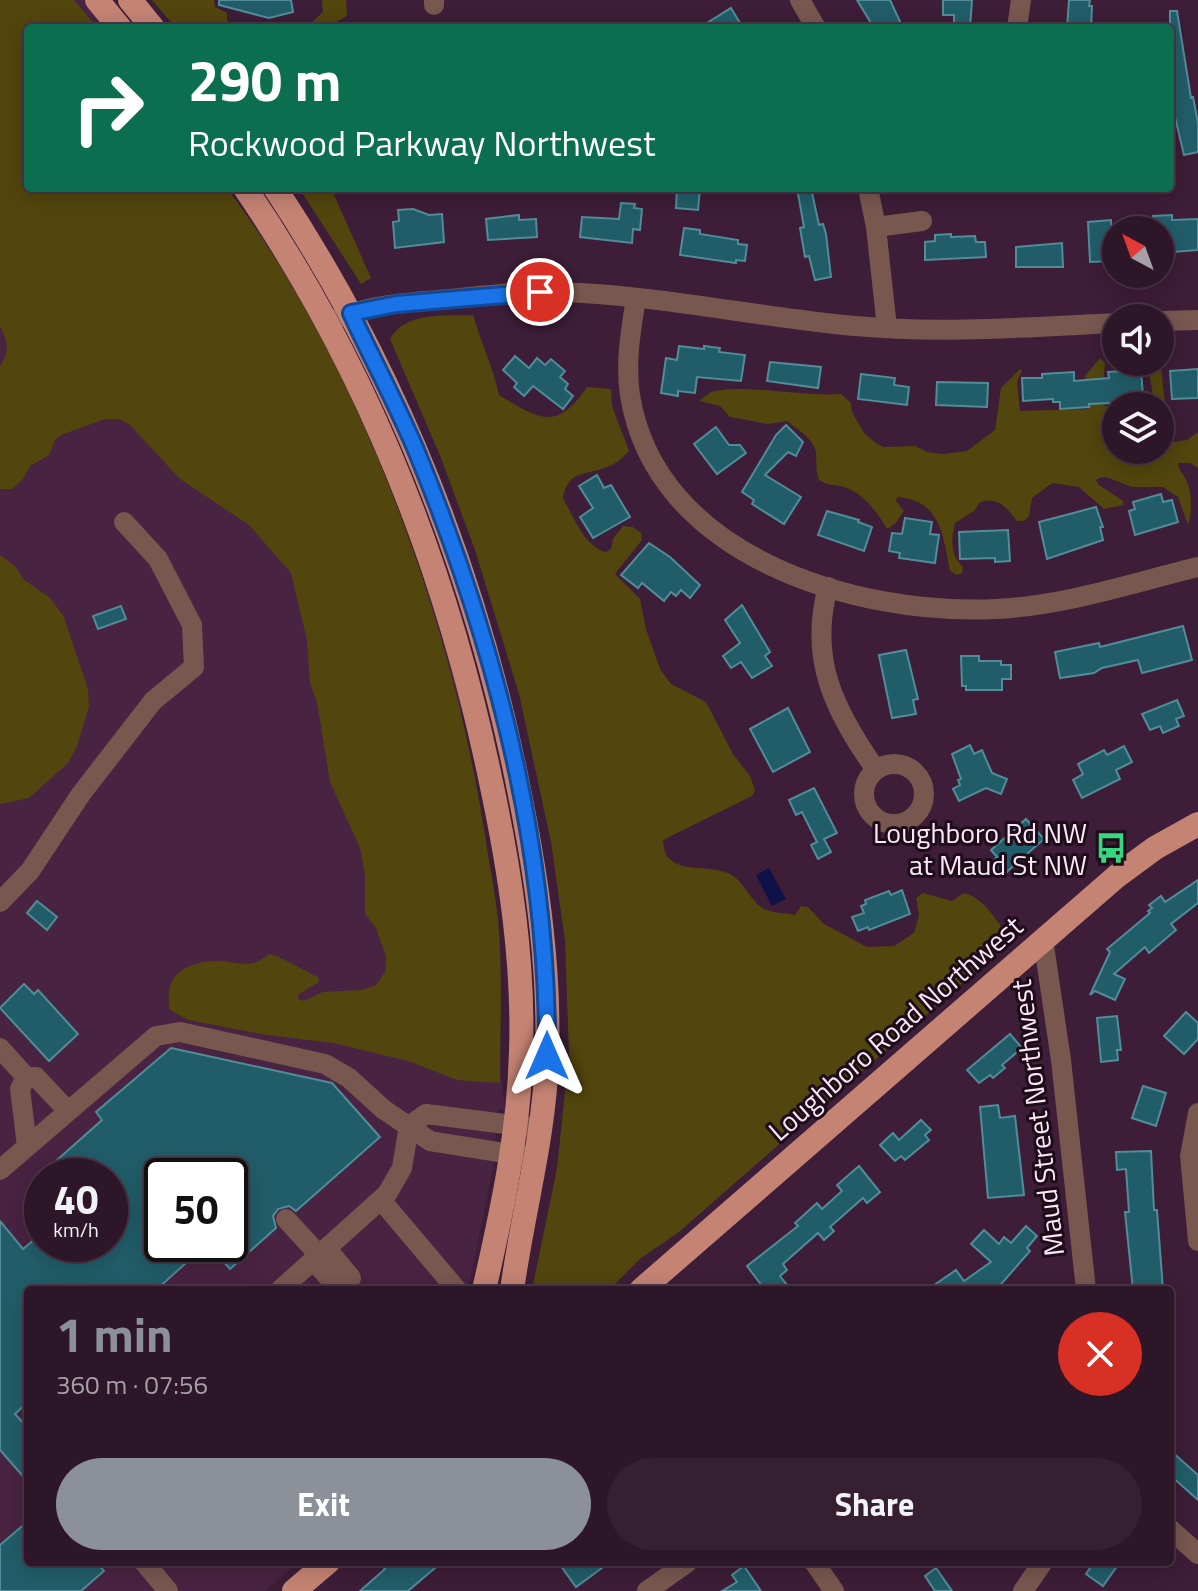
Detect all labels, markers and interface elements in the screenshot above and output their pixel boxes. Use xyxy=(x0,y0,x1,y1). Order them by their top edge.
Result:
text: 290 m xyxy=(188,38,341,123)
icon: right xyxy=(56,56,160,160)
text: Rockwood Parkway Northwest xyxy=(188,115,656,170)
north arrow xyxy=(1102,216,1174,288)
map controls xyxy=(1102,216,1174,464)
pin xyxy=(506,258,574,326)
icon: arrive xyxy=(518,270,562,314)
button: sound xyxy=(1102,304,1174,376)
button: layers xyxy=(1102,392,1174,464)
place label: Loughboro Rd NW at Maud St NW xyxy=(873,811,1087,886)
bus stop icon: Loughboro Rd NW at Maud St NW xyxy=(1094,831,1128,865)
street label: Loughboro Road Northwest xyxy=(758,905,1032,1151)
street label: Maud Street Northwest xyxy=(999,977,1075,1259)
position arrow xyxy=(505,1014,589,1098)
speed limit sign: 50 xyxy=(144,1158,248,1262)
text: 40 xyxy=(54,1169,98,1230)
text: km/h xyxy=(53,1214,99,1245)
text: 1 min xyxy=(56,1298,173,1371)
button: close xyxy=(1058,1312,1142,1396)
text: 360 m · 07:56 xyxy=(56,1365,208,1404)
button: Exit xyxy=(56,1458,591,1550)
button: Share xyxy=(607,1458,1142,1550)

